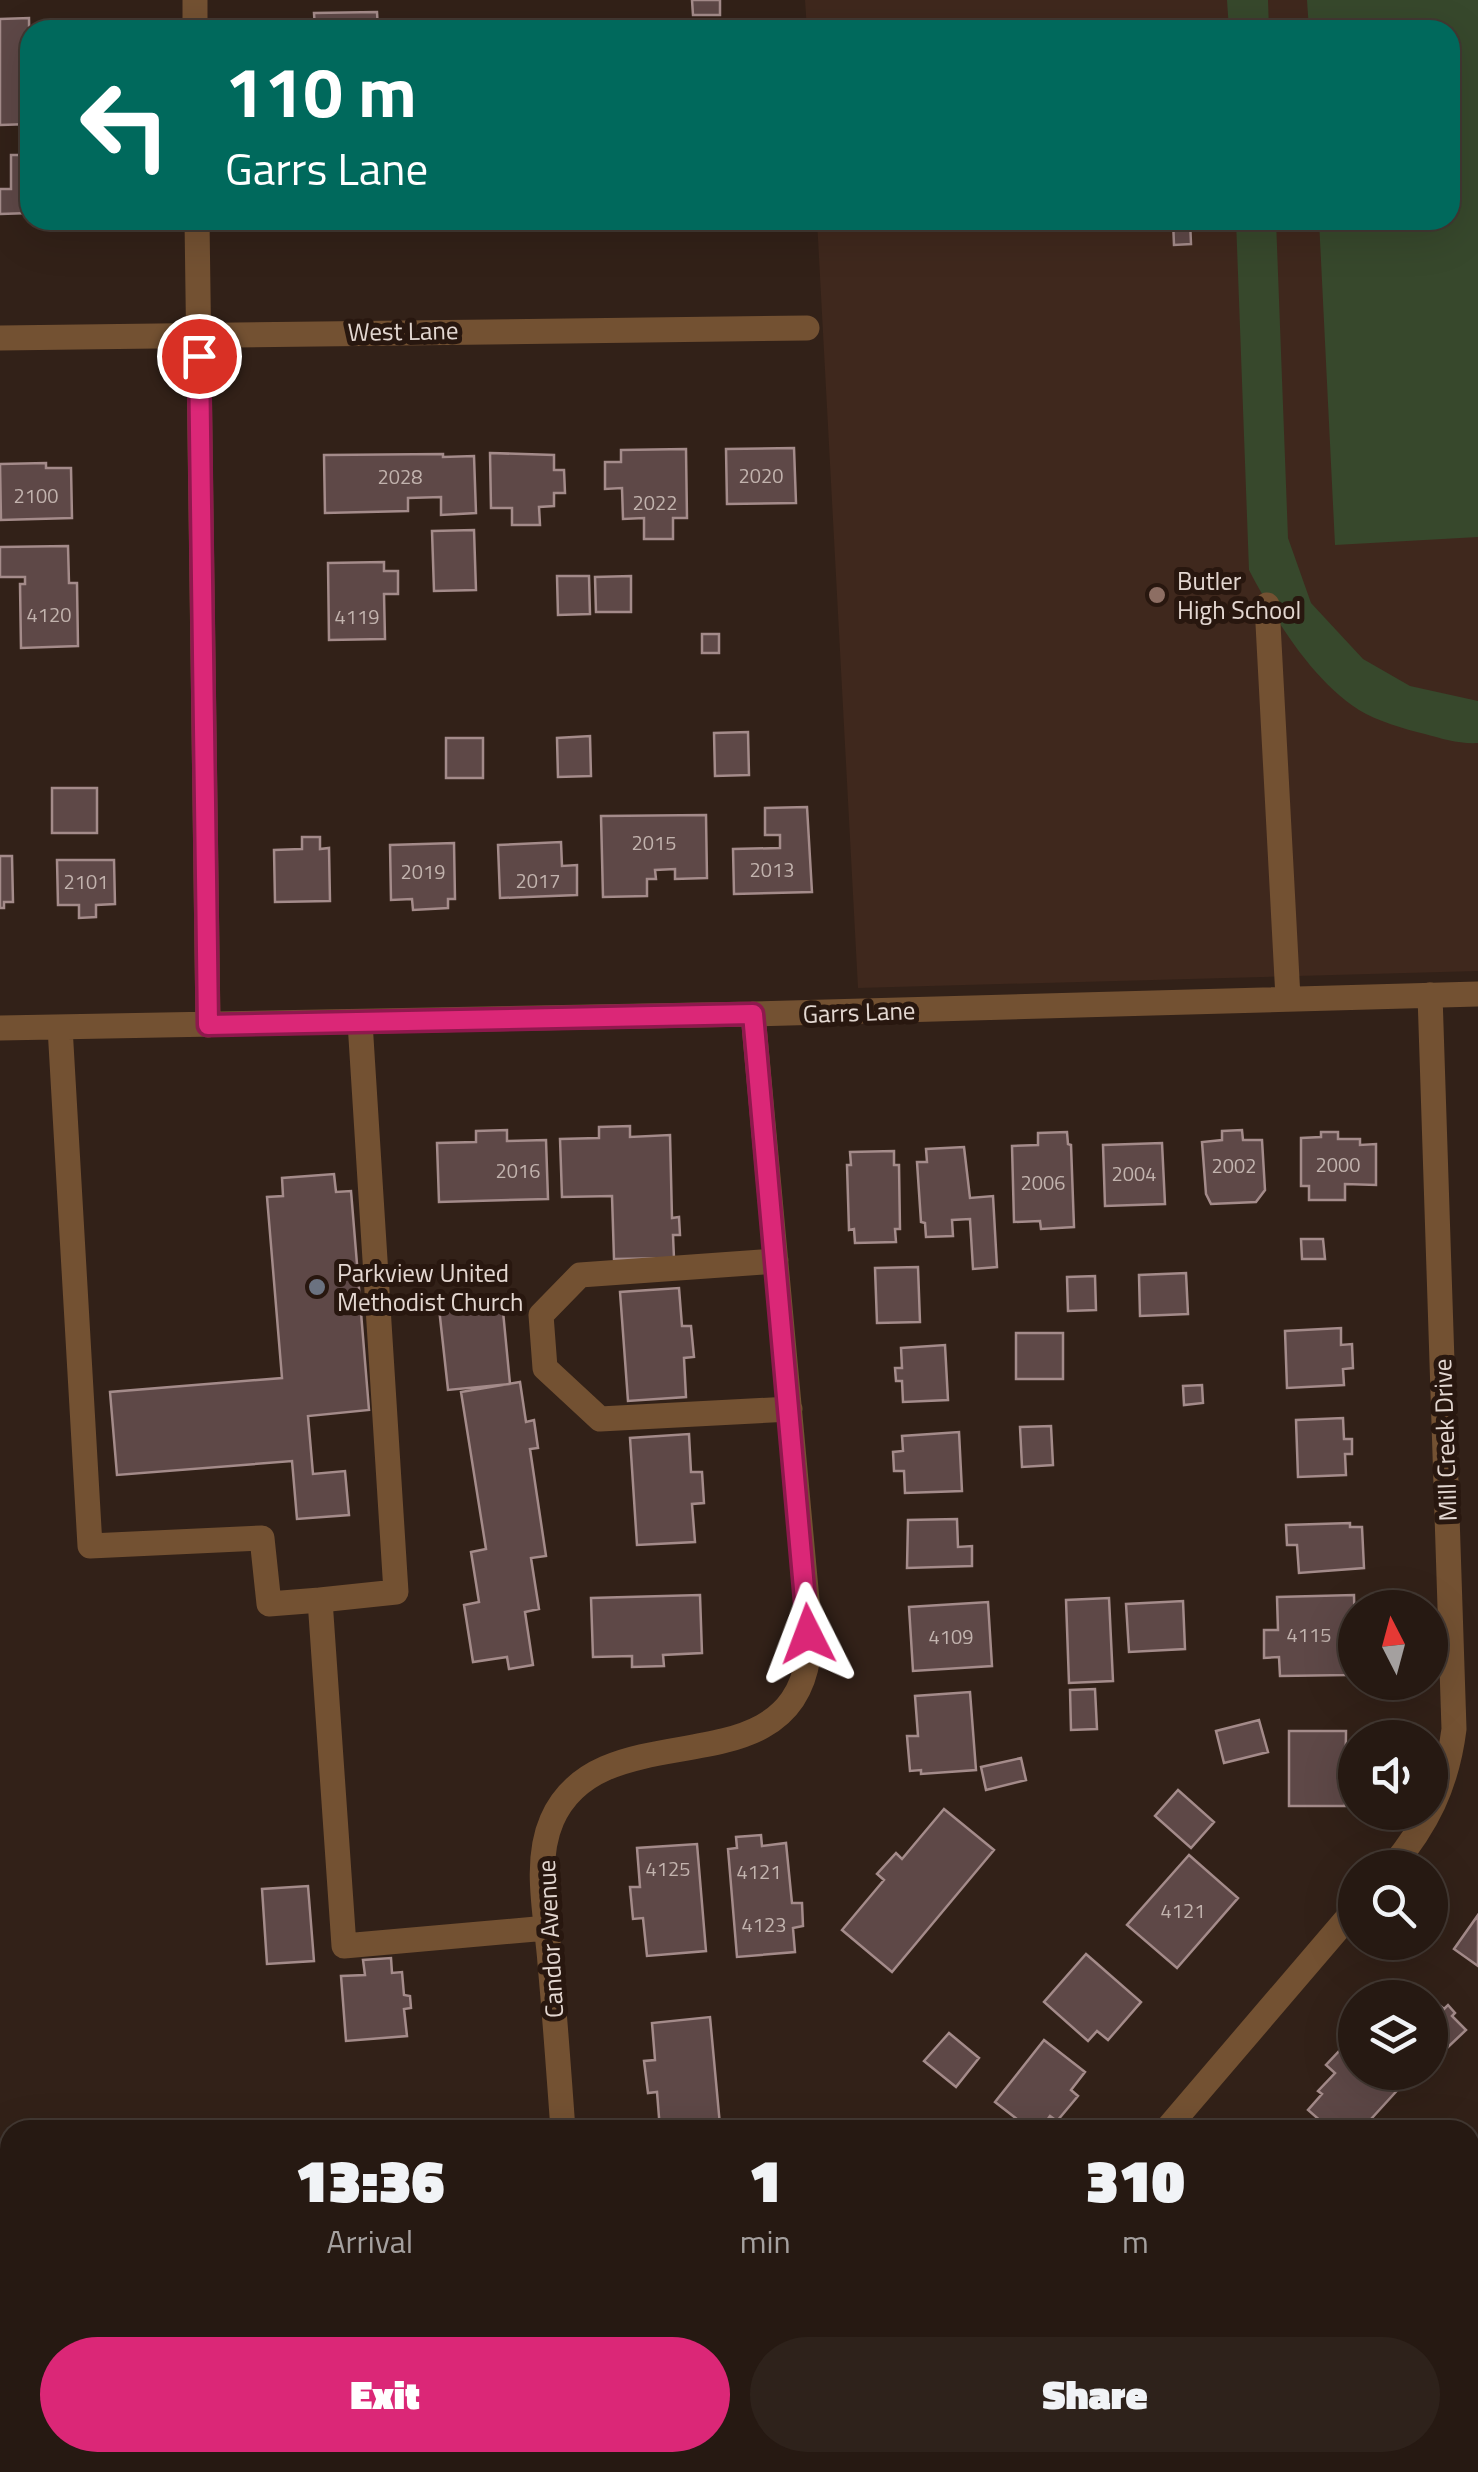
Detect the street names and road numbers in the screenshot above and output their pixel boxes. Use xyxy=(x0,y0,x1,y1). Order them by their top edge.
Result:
street label: West Lane xyxy=(347,311,459,351)
street label: Garrs Lane xyxy=(802,991,916,1033)
street label: Mill Creek Drive xyxy=(1423,1358,1467,1522)
street label: Candor Avenue xyxy=(527,1859,573,2019)

